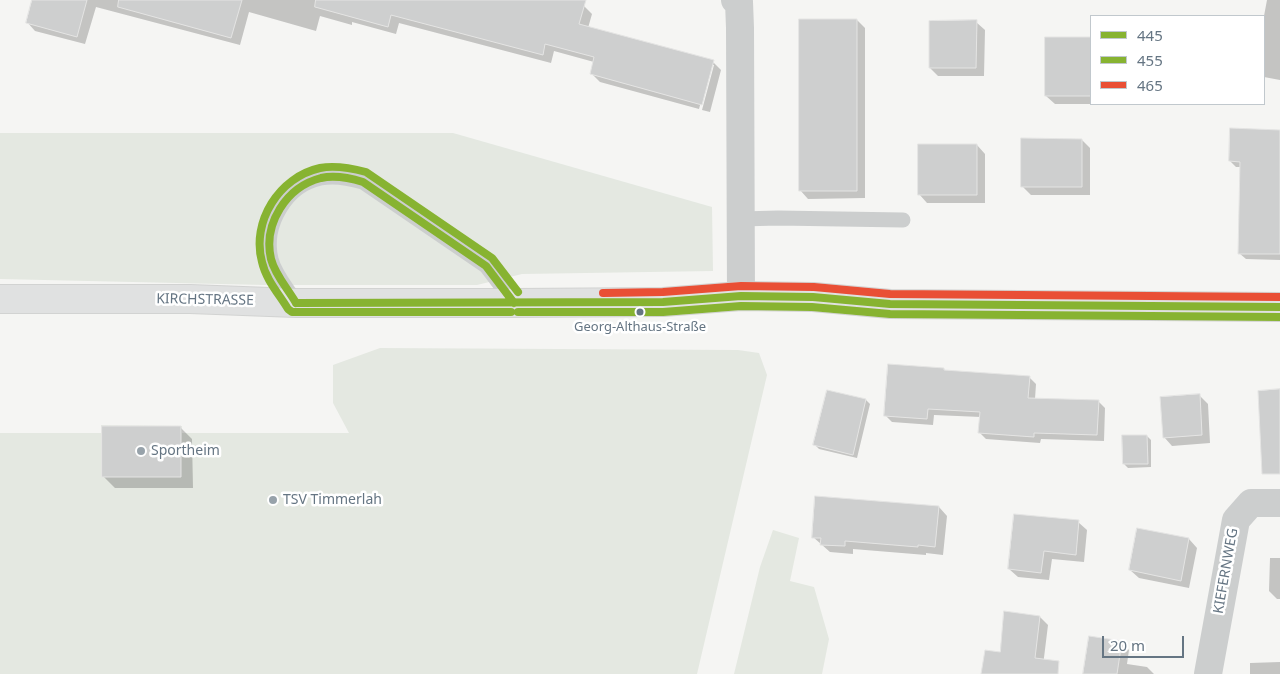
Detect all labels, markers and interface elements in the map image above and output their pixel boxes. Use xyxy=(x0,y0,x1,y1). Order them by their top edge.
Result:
legend xyxy=(1090,15,1265,105)
text: 445 xyxy=(1137,25,1163,45)
text: 455 xyxy=(1137,50,1163,70)
text: 465 xyxy=(1137,75,1163,95)
street label: KIRCHSTRASSE xyxy=(156,291,254,309)
marker: Georg-Althaus-Straße xyxy=(635,307,645,317)
place label: Georg-Althaus-Straße xyxy=(574,319,706,335)
place label: Sportheim xyxy=(151,443,220,459)
marker: Sportheim xyxy=(135,445,147,457)
place label: TSV Timmerlah xyxy=(283,492,382,508)
marker: TSV Timmerlah xyxy=(267,494,279,506)
street label: KIEFERNWEG xyxy=(1210,527,1242,615)
scale bar xyxy=(1105,626,1188,658)
text: 20 m xyxy=(1110,635,1145,655)

